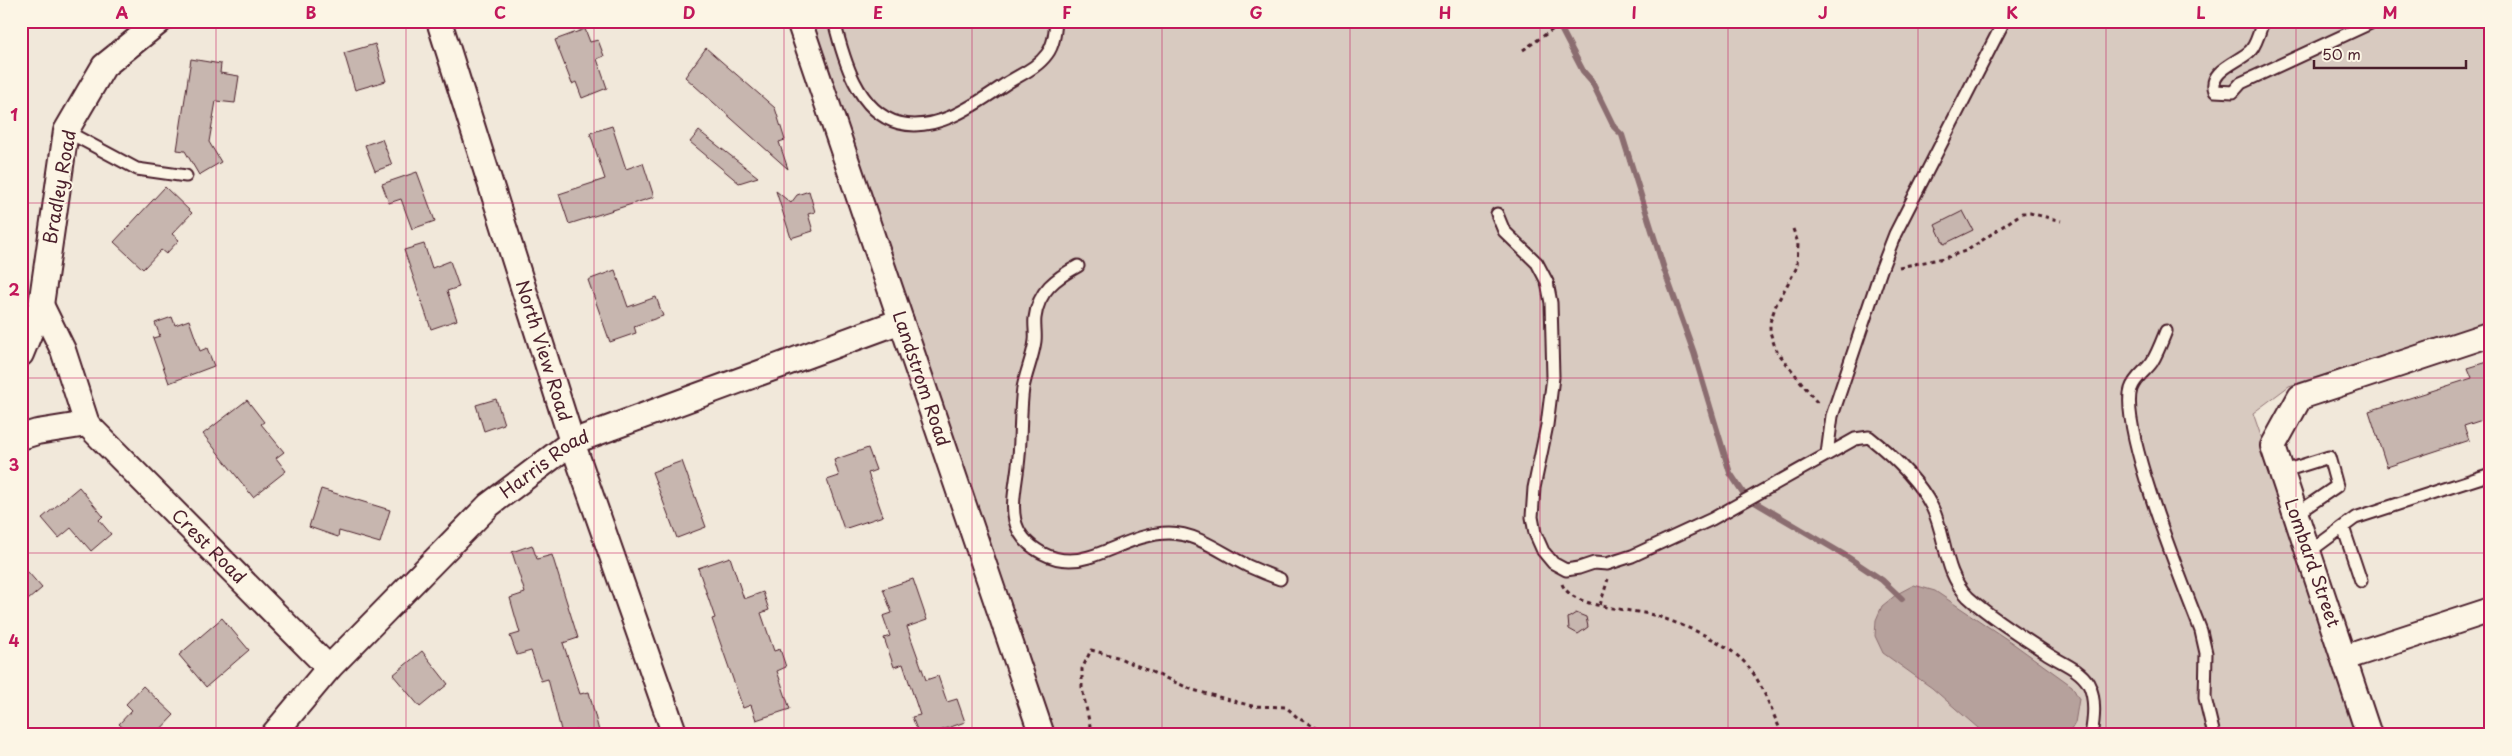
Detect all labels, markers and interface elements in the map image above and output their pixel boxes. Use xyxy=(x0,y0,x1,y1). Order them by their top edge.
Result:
text: A xyxy=(116,0,129,24)
text: B xyxy=(306,0,317,24)
text: C xyxy=(494,0,506,24)
text: D xyxy=(683,0,695,24)
text: E xyxy=(873,0,883,24)
text: F xyxy=(1062,0,1072,24)
text: G xyxy=(1249,0,1263,24)
text: H xyxy=(1439,0,1451,24)
text: I xyxy=(1631,0,1637,24)
text: J xyxy=(1818,0,1828,24)
text: K xyxy=(2006,0,2018,24)
text: L xyxy=(2196,0,2206,24)
text: M xyxy=(2382,0,2398,24)
scale bar xyxy=(2314,38,2467,70)
text: 50 m xyxy=(2322,42,2361,65)
text: 1 xyxy=(10,102,18,126)
street label: Bradley Road xyxy=(35,128,82,246)
street label: North View Road xyxy=(510,276,580,424)
text: 2 xyxy=(8,277,20,301)
street label: Landstrom Road xyxy=(887,307,958,450)
street label: Harris Road xyxy=(493,422,593,504)
text: 3 xyxy=(9,452,19,476)
street label: Lombard Street xyxy=(2279,494,2348,631)
street label: Crest Road xyxy=(166,502,253,589)
text: 4 xyxy=(9,628,20,652)

